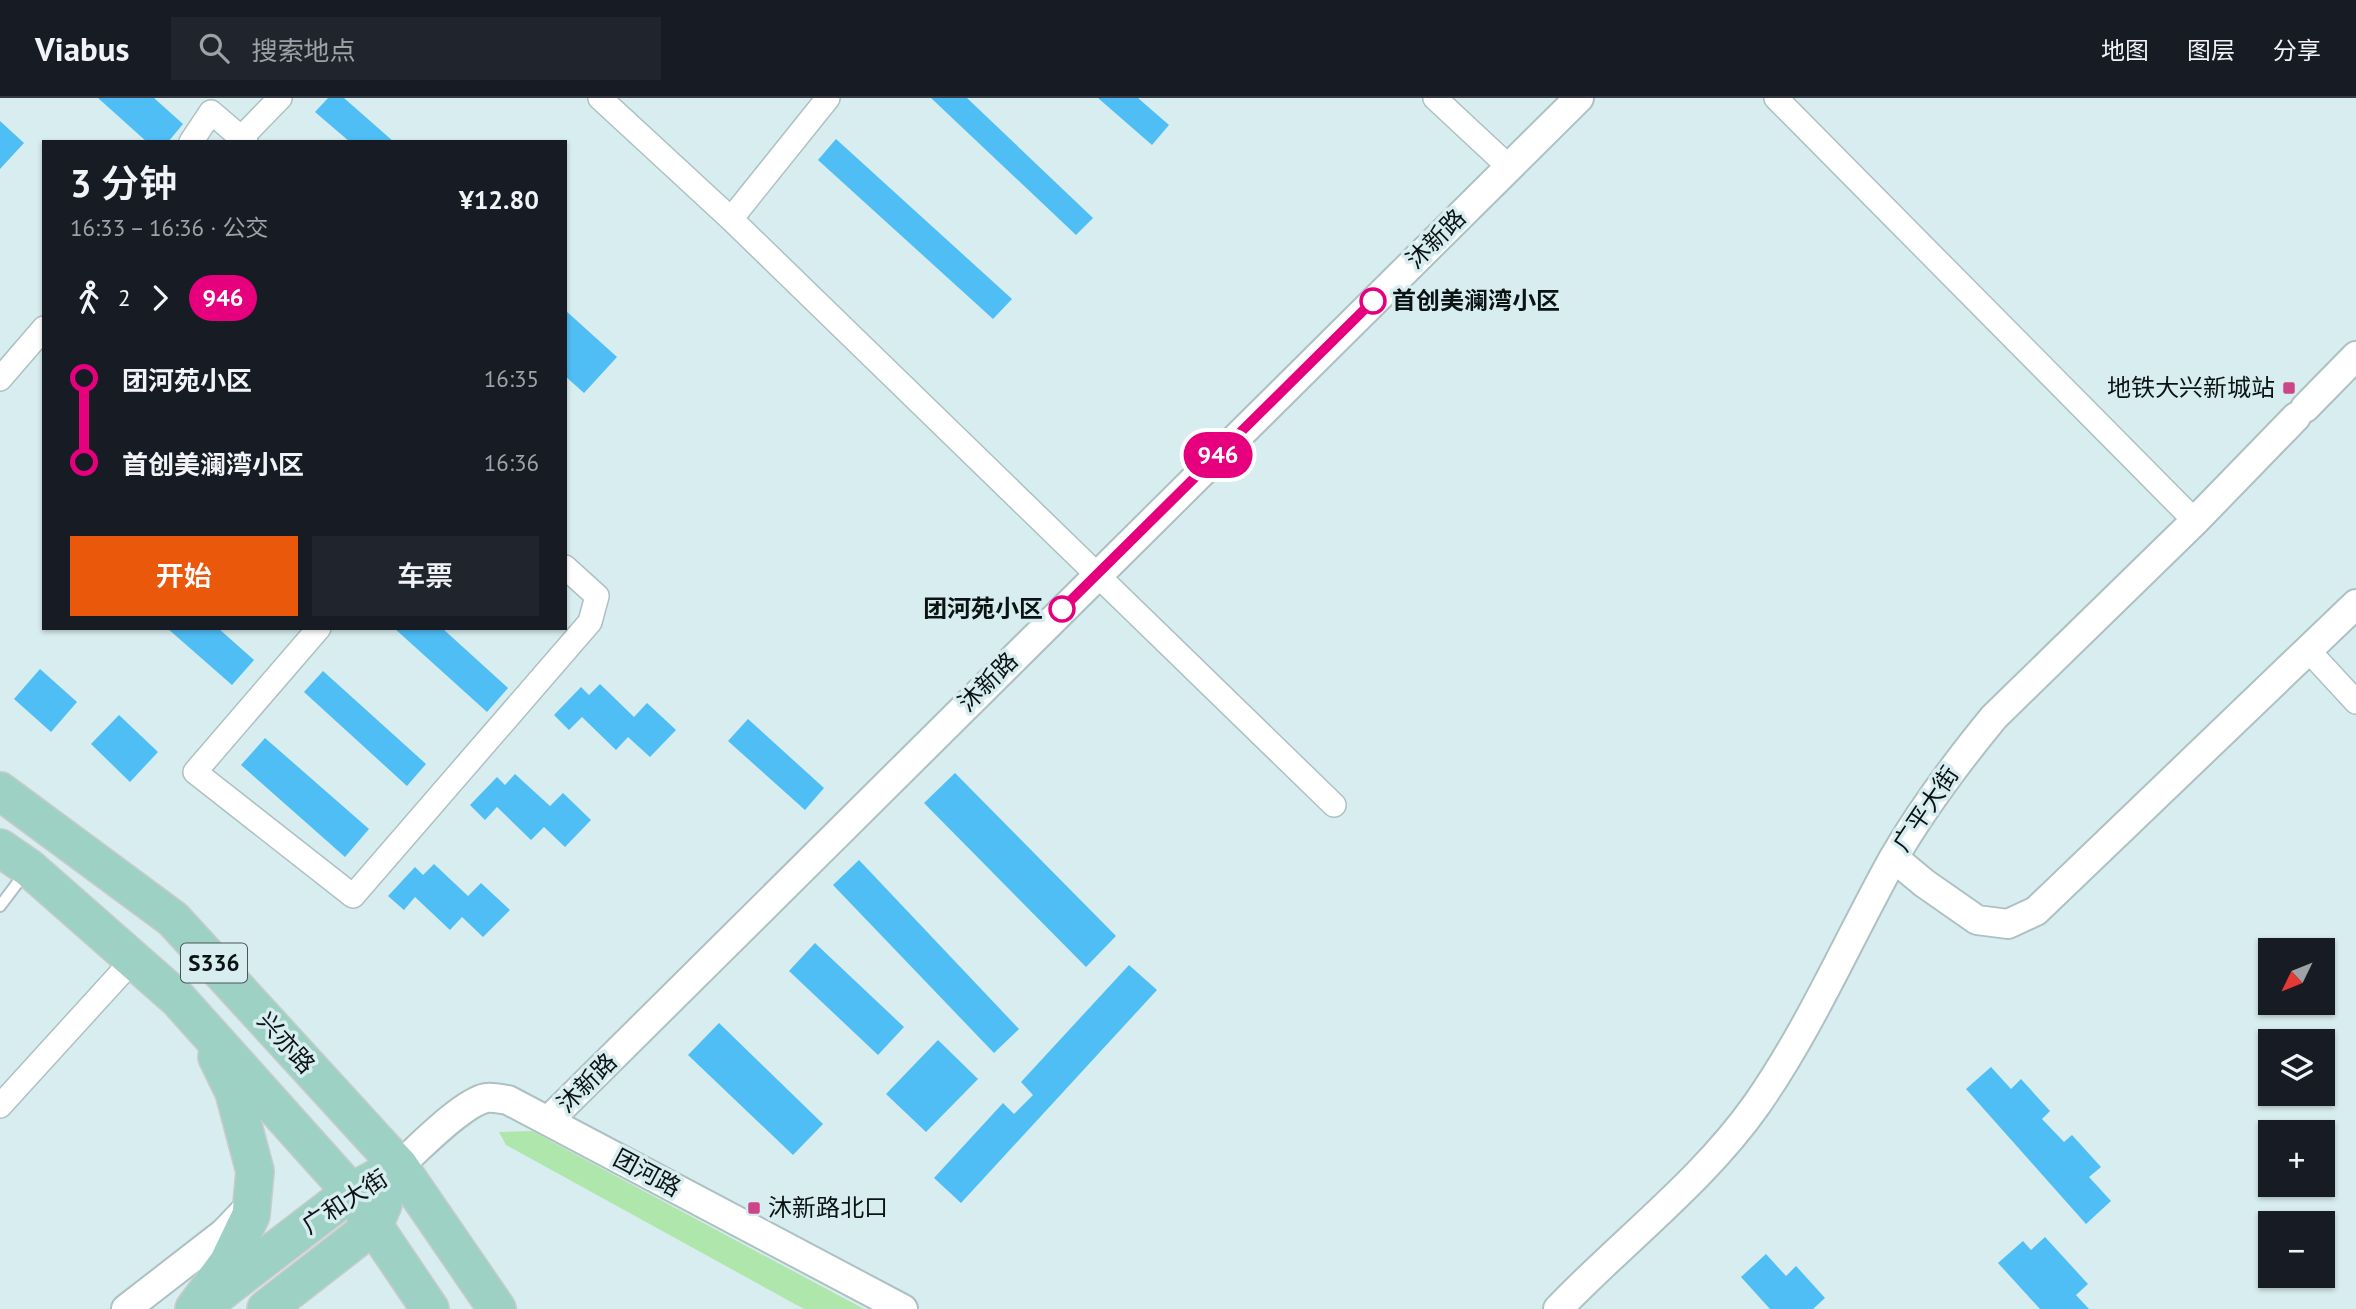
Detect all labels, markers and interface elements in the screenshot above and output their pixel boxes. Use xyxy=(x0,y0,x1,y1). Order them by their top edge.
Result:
search box xyxy=(171,17,661,80)
text: Viabus xyxy=(35,27,129,70)
icon: search xyxy=(195,29,233,67)
text: 搜索地点 xyxy=(251,34,356,67)
text: 地图 xyxy=(2101,35,2149,66)
text: 图层 xyxy=(2187,35,2235,66)
text: 分享 xyxy=(2273,35,2321,66)
text: 3 分钟 xyxy=(70,158,177,207)
text: ¥12.80 xyxy=(459,183,539,216)
street label: 沐新路 xyxy=(1399,202,1472,275)
text: 16:33 – 16:36 · 公交 xyxy=(70,213,269,242)
icon: walk xyxy=(70,279,108,317)
icon: forward xyxy=(141,279,179,317)
text: 946 xyxy=(203,282,243,313)
text: 2 xyxy=(118,283,131,312)
place label: 首创美澜湾小区 xyxy=(1392,285,1560,316)
marker: 首创美澜湾小区 xyxy=(1360,288,1386,314)
text: 团河苑小区 xyxy=(122,364,252,397)
text: 16:35 xyxy=(484,364,539,393)
place label: 地铁大兴新城站 xyxy=(2107,372,2275,403)
marker: 地铁大兴新城站 xyxy=(2281,380,2297,396)
line badge: 946 xyxy=(1178,432,1258,478)
text: 946 xyxy=(1198,439,1238,470)
text: 首创美澜湾小区 xyxy=(122,448,304,481)
text: 16:36 xyxy=(484,448,539,477)
button: 开始 xyxy=(70,536,298,616)
button: 车票 xyxy=(312,536,539,616)
place label: 团河苑小区 xyxy=(923,593,1043,624)
marker: 团河苑小区 xyxy=(1049,596,1075,622)
street label: 沐新路 xyxy=(951,645,1024,718)
street label: 广平大街 xyxy=(1886,760,1965,857)
north arrow xyxy=(2258,938,2334,1015)
map controls xyxy=(2258,938,2335,1288)
road number: S336 xyxy=(181,944,247,982)
street label: 兴亦路 xyxy=(251,1006,322,1080)
button: layers xyxy=(2258,1029,2335,1106)
street label: 沐新路 xyxy=(550,1046,623,1119)
button: + xyxy=(2258,1120,2335,1197)
street label: 团河路 xyxy=(608,1142,686,1203)
street label: 广和大街 xyxy=(296,1162,393,1241)
place label: 沐新路北口 xyxy=(768,1192,888,1223)
marker: 沐新路北口 xyxy=(746,1200,762,1216)
button: − xyxy=(2258,1211,2335,1288)

